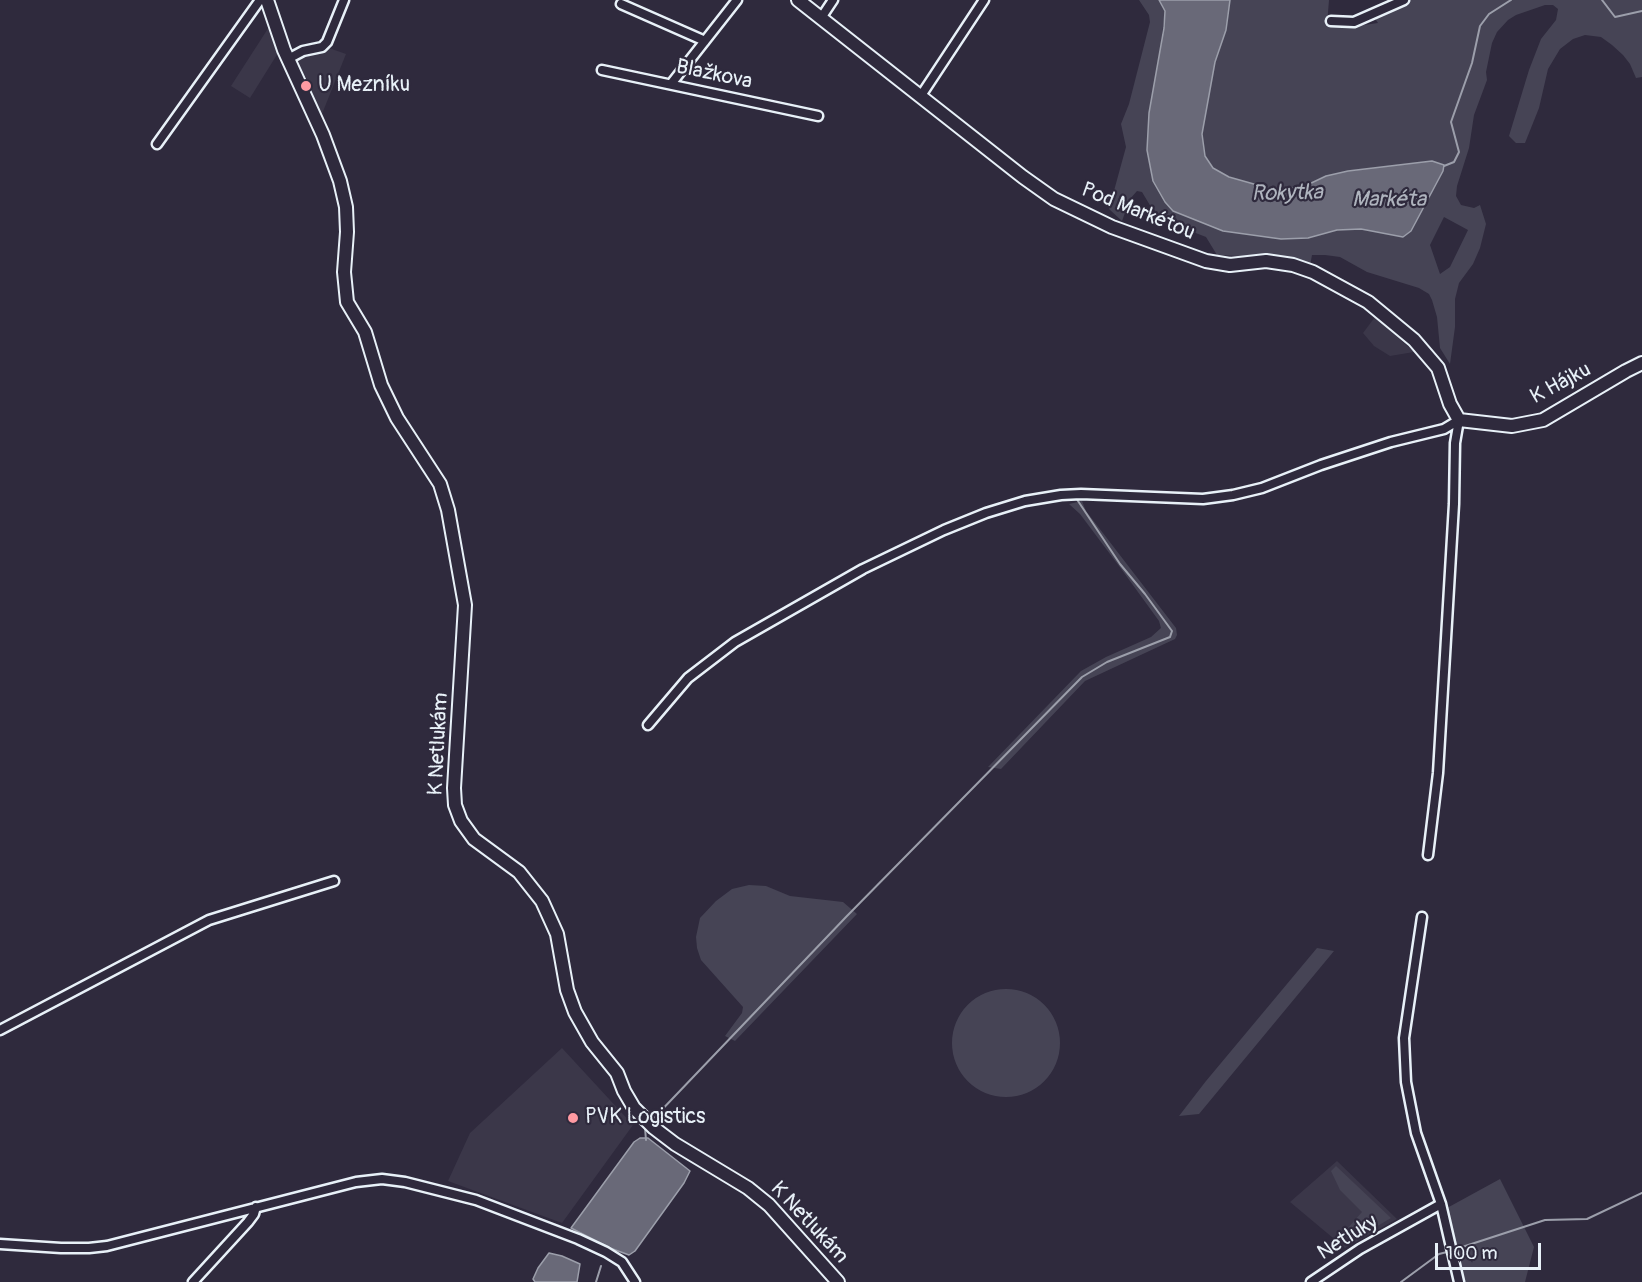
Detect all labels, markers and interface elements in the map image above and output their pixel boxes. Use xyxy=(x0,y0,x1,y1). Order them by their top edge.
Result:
street label: Blažkova xyxy=(674,55,754,95)
place label: U Mezníku xyxy=(318,73,410,99)
marker: U Mezníku xyxy=(299,79,313,93)
street label: Pod Markétou xyxy=(1077,178,1199,246)
water label: Rokytka xyxy=(1251,180,1323,208)
water label: Markéta xyxy=(1352,187,1426,213)
street label: K Hájku xyxy=(1526,358,1596,410)
street label: K Netlukám xyxy=(424,692,454,796)
place label: PVK Logistics xyxy=(585,1105,705,1131)
marker: PVK Logistics xyxy=(566,1111,580,1125)
street label: K Netlukám xyxy=(765,1177,853,1269)
street label: Netluky xyxy=(1313,1210,1383,1266)
scale bar xyxy=(1438,1231,1544,1269)
text: 100 m xyxy=(1446,1242,1498,1265)

